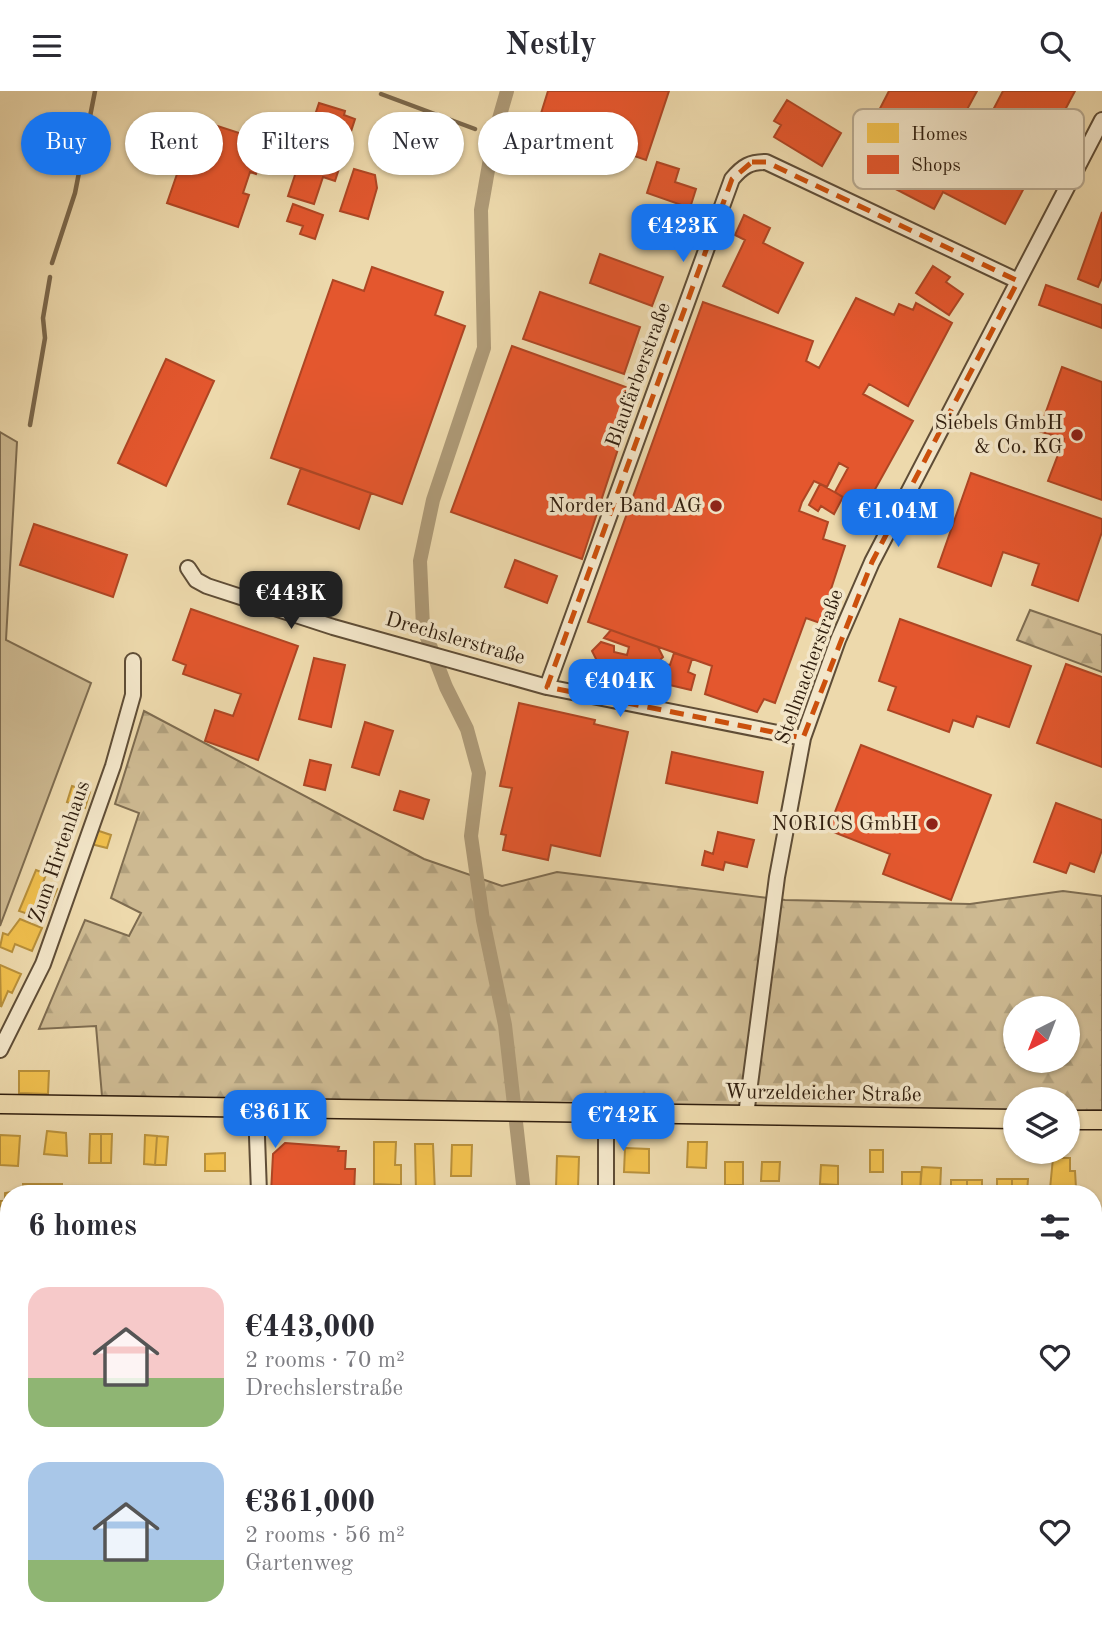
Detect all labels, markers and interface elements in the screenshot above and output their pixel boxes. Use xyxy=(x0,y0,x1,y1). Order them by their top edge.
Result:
icon: menu xyxy=(28,27,66,65)
icon: search xyxy=(1036,27,1074,65)
text: Nestly xyxy=(505,30,597,62)
legend xyxy=(853,109,1084,189)
chip: Buy xyxy=(21,112,111,175)
chip: Rent xyxy=(125,112,223,175)
chip: Filters xyxy=(237,112,354,175)
chip: New xyxy=(368,112,464,175)
chip: Apartment xyxy=(478,112,638,175)
text: Homes xyxy=(911,126,967,145)
text: Shops xyxy=(911,157,961,176)
pin: €423K xyxy=(634,205,732,264)
text: €423K xyxy=(647,215,719,238)
street label: Blaufärberstraße xyxy=(603,300,675,450)
place label: Siebels GmbH & Co. KG xyxy=(934,413,1063,458)
marker: Siebels GmbH & Co. KG xyxy=(1069,427,1085,443)
pin: €1.04M xyxy=(841,489,955,549)
place label: Norder Band AG xyxy=(548,496,702,517)
marker: Norder Band AG xyxy=(708,498,724,514)
text: €1.04M xyxy=(858,500,938,523)
pin: €443K xyxy=(242,571,340,631)
text: €443K xyxy=(255,582,327,605)
street label: Stellmacherstraße xyxy=(772,587,848,747)
street label: Drechslerstraße xyxy=(383,609,527,669)
pin: €404K xyxy=(571,659,669,719)
text: €404K xyxy=(584,670,656,693)
street label: Zum Hirtenhaus xyxy=(26,778,94,926)
place label: NORICS GmbH xyxy=(772,814,918,835)
marker: NORICS GmbH xyxy=(924,816,940,832)
north arrow xyxy=(1003,996,1080,1073)
map controls xyxy=(1003,996,1080,1164)
street label: Wurzeldeicher Straße xyxy=(724,1082,922,1106)
button: layers xyxy=(1003,1087,1080,1164)
pin: €361K xyxy=(226,1091,324,1150)
pin: €742K xyxy=(574,1093,672,1153)
text: €361K xyxy=(239,1101,311,1124)
text: €742K xyxy=(587,1104,659,1127)
icon: filters xyxy=(1036,1208,1074,1246)
text: 6 homes xyxy=(28,1212,137,1242)
text: €443,000 xyxy=(245,1313,375,1343)
icon: home xyxy=(84,1315,168,1399)
icon: heart xyxy=(1036,1338,1074,1376)
text: 2 rooms · 70 m² xyxy=(245,1349,405,1372)
text: Drechslerstraße xyxy=(245,1377,403,1400)
text: €361,000 xyxy=(245,1488,375,1518)
icon: home xyxy=(84,1490,168,1574)
icon: heart xyxy=(1036,1513,1074,1551)
text: 2 rooms · 56 m² xyxy=(245,1524,405,1547)
text: Gartenweg xyxy=(245,1552,353,1575)

